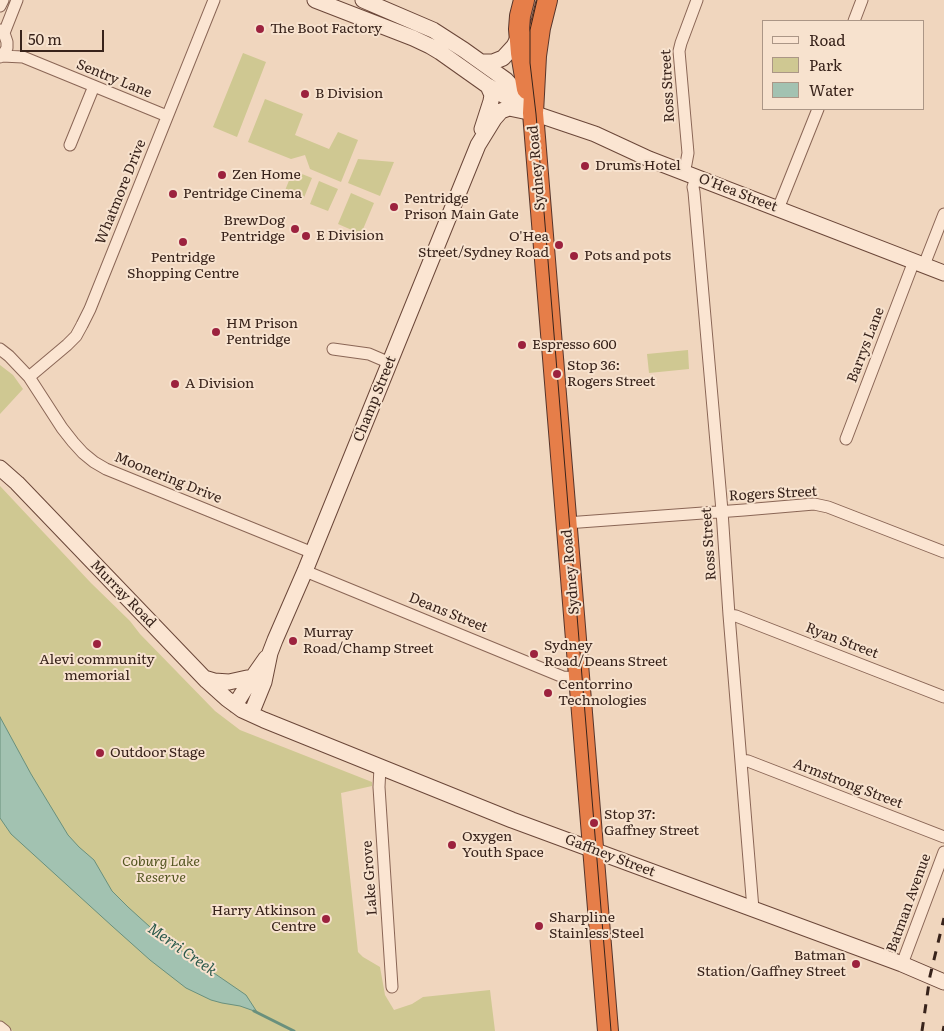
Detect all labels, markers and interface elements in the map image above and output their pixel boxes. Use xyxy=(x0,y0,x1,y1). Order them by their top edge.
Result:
scale bar xyxy=(22,20,106,52)
legend xyxy=(762,20,924,110)
place label: The Boot Factory xyxy=(270,21,382,37)
marker: The Boot Factory xyxy=(254,23,266,35)
text: 50 m xyxy=(28,27,62,50)
text: Road xyxy=(809,28,845,51)
street label: Ross Street xyxy=(658,49,678,123)
text: Park xyxy=(809,53,842,76)
street label: Sentry Lane xyxy=(74,56,154,102)
text: Water xyxy=(809,78,854,101)
place label: B Division xyxy=(315,86,383,102)
marker: B Division xyxy=(299,88,311,100)
street label: Sydney Road xyxy=(525,125,549,211)
street label: Whatmore Drive xyxy=(92,137,150,247)
place label: Drums Hotel xyxy=(595,158,681,174)
marker: Drums Hotel xyxy=(579,160,591,172)
place label: Zen Home xyxy=(232,167,301,183)
marker: Zen Home xyxy=(216,169,228,181)
street label: O'Hea Street xyxy=(696,170,780,216)
place label: Pentridge Cinema xyxy=(183,186,302,202)
marker: Pentridge Cinema xyxy=(167,188,179,200)
place label: Pentridge Prison Main Gate xyxy=(404,191,519,223)
marker: Pentridge Prison Main Gate xyxy=(388,201,400,213)
place label: BrewDog Pentridge xyxy=(221,213,285,246)
marker: BrewDog Pentridge xyxy=(289,223,301,235)
place label: E Division xyxy=(316,228,384,244)
place label: O'Hea Street/Sydney Road xyxy=(418,229,549,262)
marker: E Division xyxy=(300,230,312,242)
marker: Pentridge Shopping Centre xyxy=(177,236,189,248)
marker: O'Hea Street/Sydney Road xyxy=(553,239,565,251)
place label: Pots and pots xyxy=(584,248,671,264)
place label: Pentridge Shopping Centre xyxy=(127,250,239,282)
marker: Pots and pots xyxy=(568,250,580,262)
street label: Barrys Lane xyxy=(844,305,888,385)
place label: HM Prison Pentridge xyxy=(226,316,298,348)
marker: HM Prison Pentridge xyxy=(210,326,222,338)
place label: Espresso 600 xyxy=(532,337,617,353)
marker: Espresso 600 xyxy=(516,339,528,351)
street label: Champ Street xyxy=(350,354,400,444)
place label: Stop 36: Rogers Street xyxy=(567,358,655,391)
marker: Stop 36: Rogers Street xyxy=(551,368,563,380)
place label: A Division xyxy=(185,376,254,392)
marker: A Division xyxy=(169,378,181,390)
street label: Moonering Drive xyxy=(112,449,224,507)
street label: Rogers Street xyxy=(728,483,818,505)
street label: Ross Street xyxy=(698,507,720,581)
street label: Sydney Road xyxy=(559,529,583,615)
street label: Murray Road xyxy=(87,557,159,631)
street label: Deans Street xyxy=(406,590,490,636)
street label: Ryan Street xyxy=(803,619,881,663)
place label: Murray Road/Champ Street xyxy=(303,625,434,658)
marker: Murray Road/Champ Street xyxy=(287,635,299,647)
marker: Alevi community memorial xyxy=(91,638,103,650)
place label: Sydney Road/Deans Street xyxy=(544,638,668,670)
marker: Sydney Road/Deans Street xyxy=(528,648,540,660)
place label: Alevi community memorial xyxy=(39,652,155,684)
place label: Centorrino Technologies xyxy=(558,677,646,710)
marker: Centorrino Technologies xyxy=(542,687,554,699)
place label: Outdoor Stage xyxy=(110,745,205,761)
marker: Outdoor Stage xyxy=(94,747,106,759)
street label: Armstrong Street xyxy=(791,755,905,813)
place label: Stop 37: Gaffney Street xyxy=(604,807,699,840)
marker: Stop 37: Gaffney Street xyxy=(588,817,600,829)
place label: Oxygen Youth Space xyxy=(462,829,544,862)
street label: Gaffney Street xyxy=(563,831,657,881)
marker: Oxygen Youth Space xyxy=(446,839,458,851)
street label: Lake Grove xyxy=(359,840,381,916)
street label: Batman Avenue xyxy=(883,851,935,955)
park label: Coburg Lake Reserve xyxy=(122,854,200,886)
place label: Harry Atkinson Centre xyxy=(211,903,316,936)
place label: Sharpline Stainless Steel xyxy=(549,910,644,942)
marker: Harry Atkinson Centre xyxy=(320,913,332,925)
water label: Merri Creek xyxy=(144,920,220,980)
marker: Sharpline Stainless Steel xyxy=(533,920,545,932)
place label: Batman Station/Gaffney Street xyxy=(697,948,846,980)
marker: Batman Station/Gaffney Street xyxy=(850,958,862,970)

